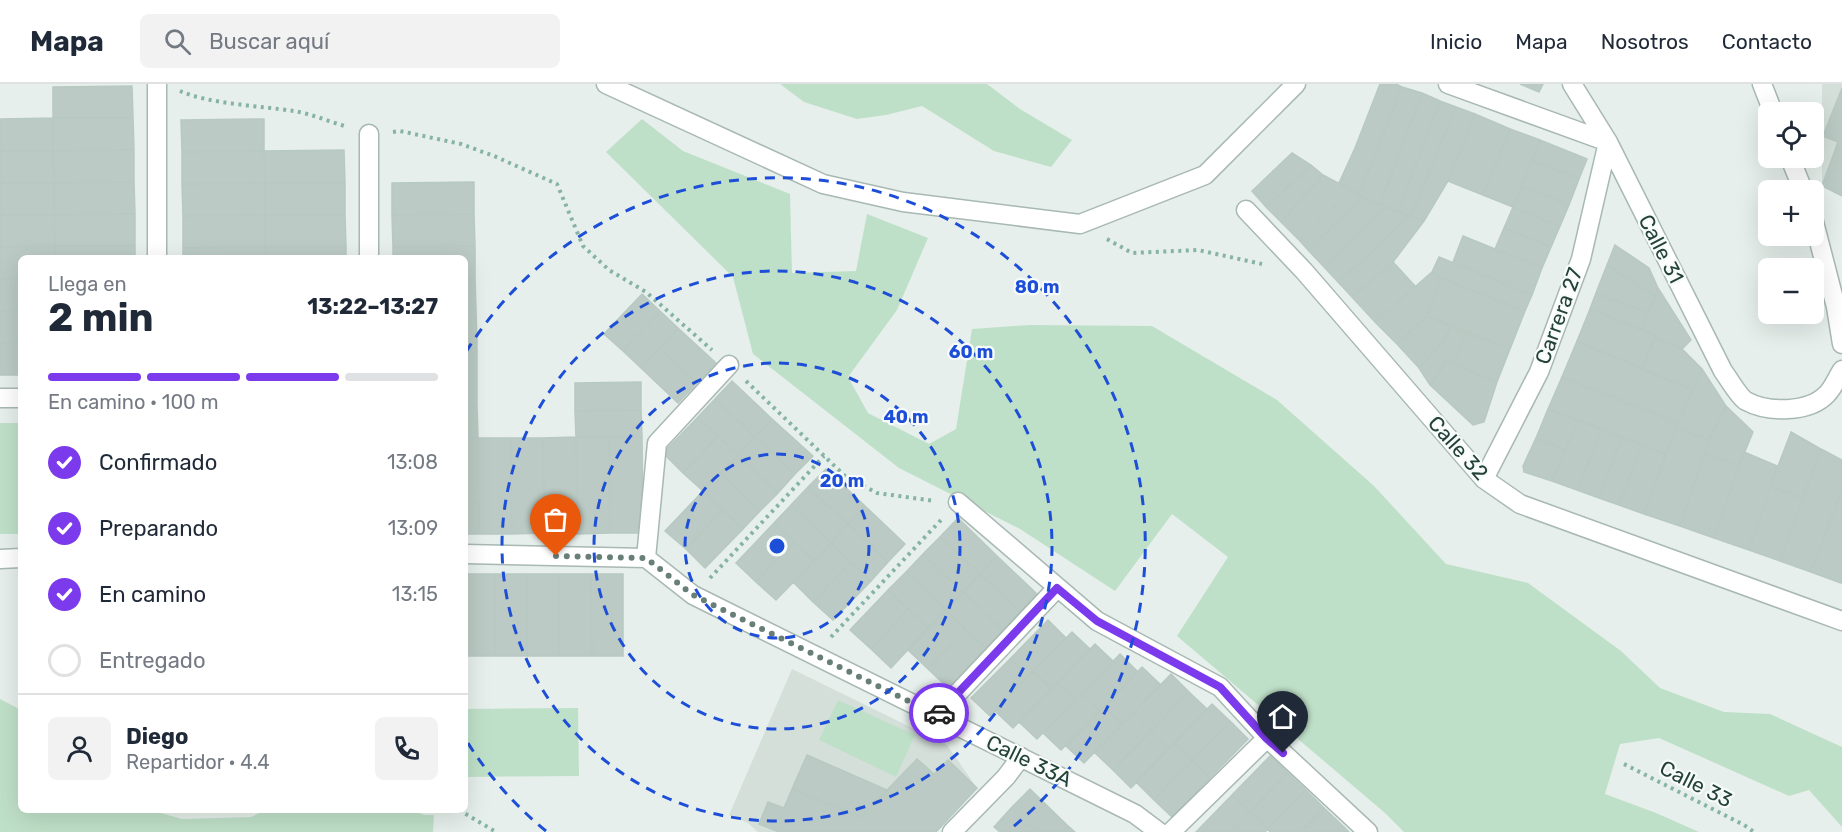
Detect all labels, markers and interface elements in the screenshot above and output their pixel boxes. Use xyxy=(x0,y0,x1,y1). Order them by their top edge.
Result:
search box xyxy=(140,14,560,68)
text: Mapa xyxy=(30,25,104,58)
icon: search xyxy=(161,25,194,58)
text: Buscar aquí xyxy=(209,28,329,55)
text: Inicio xyxy=(1430,29,1482,54)
text: Mapa xyxy=(1515,29,1568,54)
text: Nosotros xyxy=(1601,29,1689,54)
text: Contacto xyxy=(1722,29,1812,54)
map controls xyxy=(1758,102,1824,324)
button: locate xyxy=(1758,102,1824,168)
button: + xyxy=(1758,180,1824,246)
street label: Calle 31 xyxy=(1634,210,1689,287)
button: − xyxy=(1758,258,1824,324)
street label: Carrera 27 xyxy=(1530,264,1588,367)
text: Llega en xyxy=(48,272,127,296)
text: 80 m xyxy=(1015,276,1059,298)
text: 13:22–13:27 xyxy=(307,293,438,320)
text: 2 min xyxy=(48,295,154,341)
text: 60 m xyxy=(949,341,993,363)
text: En camino · 100 m xyxy=(48,390,218,414)
text: 40 m xyxy=(884,406,928,428)
street label: Calle 32 xyxy=(1423,410,1494,485)
icon: check xyxy=(48,446,81,479)
text: Confirmado xyxy=(99,449,217,476)
text: 13:08 xyxy=(387,450,438,474)
text: 20 m xyxy=(820,470,864,492)
pin xyxy=(530,494,581,556)
icon: bag xyxy=(539,503,572,536)
icon: check xyxy=(48,512,81,545)
text: Preparando xyxy=(99,515,218,542)
text: 13:09 xyxy=(388,516,438,540)
centre of rings xyxy=(767,536,787,556)
icon: check xyxy=(48,578,81,611)
text: En camino xyxy=(99,581,206,608)
text: 13:15 xyxy=(392,582,438,606)
text: Entregado xyxy=(99,647,206,674)
courier xyxy=(909,683,969,743)
pin xyxy=(1257,691,1308,753)
icon: car xyxy=(923,697,956,730)
icon: home xyxy=(1266,700,1299,733)
button: person xyxy=(48,717,111,780)
button: phone xyxy=(375,717,438,780)
text: Diego xyxy=(126,723,189,750)
street label: Calle 33A xyxy=(982,729,1076,792)
text: Repartidor · 4.4 xyxy=(126,750,270,774)
street label: Calle 33 xyxy=(1656,755,1737,812)

